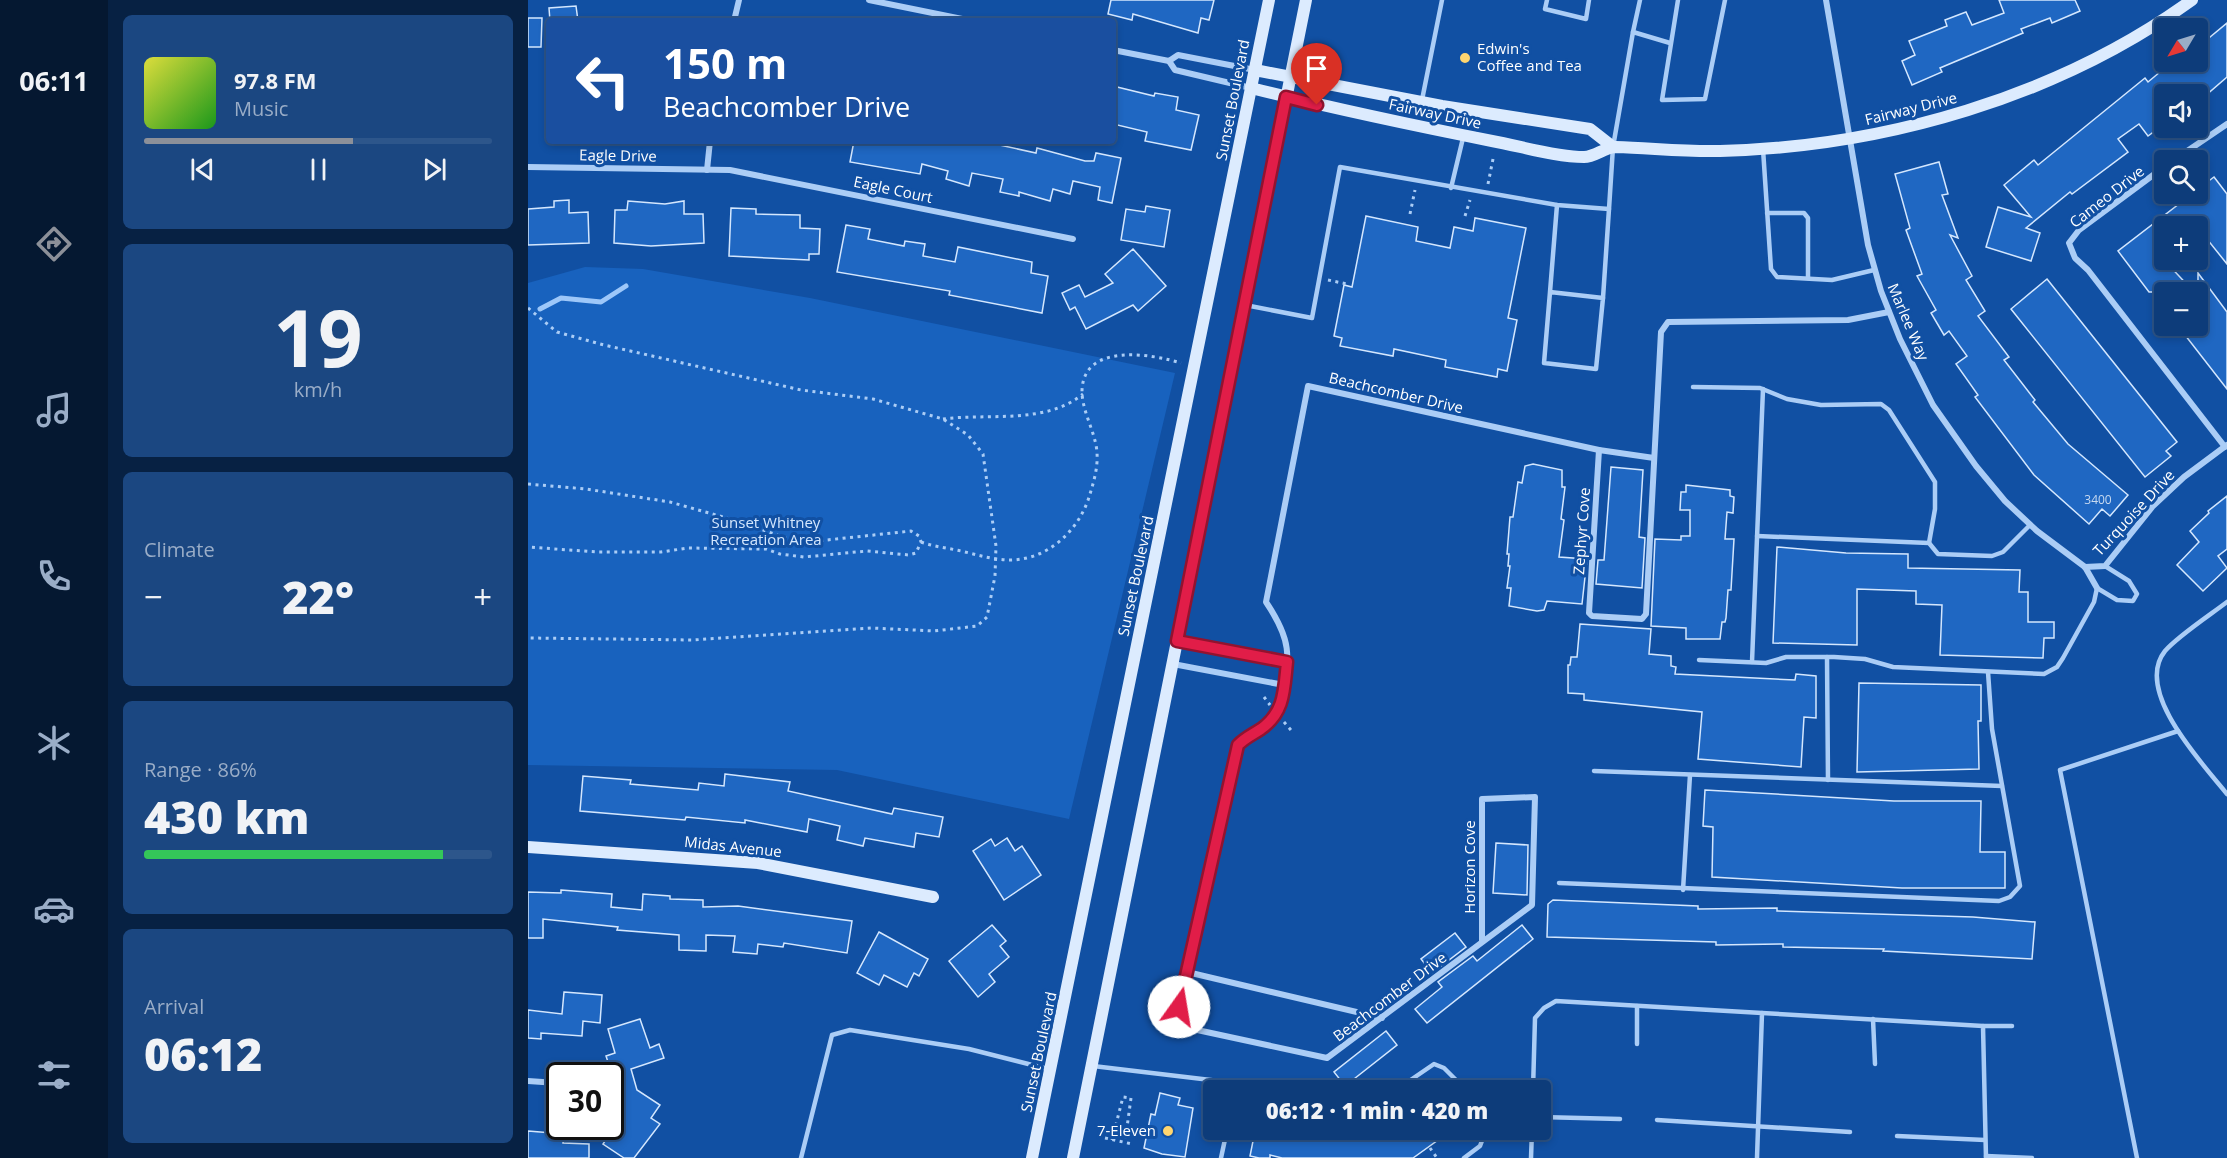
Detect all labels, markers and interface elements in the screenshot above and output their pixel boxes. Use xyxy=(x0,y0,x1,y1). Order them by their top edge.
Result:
north arrow xyxy=(2154,18,2208,72)
map controls xyxy=(2154,18,2208,336)
text: 150 m xyxy=(663,34,787,91)
street label: Sunset Boulevard xyxy=(1210,38,1254,162)
place label: Edwin's Coffee and Tea xyxy=(1477,38,1582,75)
icon: left xyxy=(564,42,642,120)
pin xyxy=(1291,43,1342,105)
marker: Edwin's Coffee and Tea xyxy=(1458,51,1472,65)
icon: arrive xyxy=(1300,52,1333,85)
text: 06:11 xyxy=(19,62,89,99)
text: 97.8 FM xyxy=(234,65,317,95)
button: sound xyxy=(2154,84,2208,138)
street label: Fairway Drive xyxy=(1863,87,1959,129)
text: Beachcomber Drive xyxy=(663,88,910,125)
street label: Fairway Drive xyxy=(1387,93,1483,133)
text: Music xyxy=(234,95,288,122)
street label: Eagle Drive xyxy=(579,144,657,166)
button: search xyxy=(2154,150,2208,204)
icon: previous xyxy=(186,153,219,186)
icon: pause xyxy=(302,153,335,186)
icon: next xyxy=(418,153,451,186)
street label: Cameo Drive xyxy=(2065,161,2148,232)
street label: Eagle Court xyxy=(852,171,934,207)
button: + xyxy=(2154,216,2208,270)
icon: directions xyxy=(33,223,75,265)
street label: Marlee Way xyxy=(1884,280,1934,364)
button: − xyxy=(2154,282,2208,336)
text: 19 xyxy=(273,284,363,390)
street label: Beachcomber Drive xyxy=(1327,367,1465,417)
text: km/h xyxy=(294,376,342,403)
icon: music xyxy=(33,389,75,431)
street label: Turquoise Drive xyxy=(2088,465,2178,560)
street label: Zephyr Cove xyxy=(1568,487,1594,575)
house number: 3400 xyxy=(2084,491,2112,508)
park label: Sunset Whitney Recreation Area xyxy=(710,512,822,549)
street label: Sunset Boulevard xyxy=(1112,514,1158,638)
text: Climate xyxy=(144,536,215,563)
icon: phone xyxy=(33,555,75,597)
text: 22° xyxy=(282,566,354,627)
text: − xyxy=(144,574,163,619)
text: + xyxy=(473,574,492,619)
icon: climate xyxy=(33,722,75,764)
text: Range · 86% xyxy=(144,756,257,783)
text: 430 km xyxy=(144,786,309,847)
street label: Horizon Cove xyxy=(1459,820,1479,914)
street label: Midas Avenue xyxy=(683,831,783,861)
icon: car xyxy=(33,888,75,930)
street label: Beachcomber Drive xyxy=(1329,947,1450,1045)
position arrow xyxy=(1147,975,1211,1039)
street label: Sunset Boulevard xyxy=(1015,990,1061,1114)
text: Arrival xyxy=(144,993,204,1020)
text: 06:12 xyxy=(144,1023,262,1084)
icon: filters xyxy=(33,1054,75,1096)
speed limit sign: 30 xyxy=(546,1062,624,1140)
text: 06:12 · 1 min · 420 m xyxy=(1266,1095,1488,1125)
place label: 7-Eleven xyxy=(1097,1120,1156,1140)
marker: 7-Eleven xyxy=(1161,1124,1175,1138)

